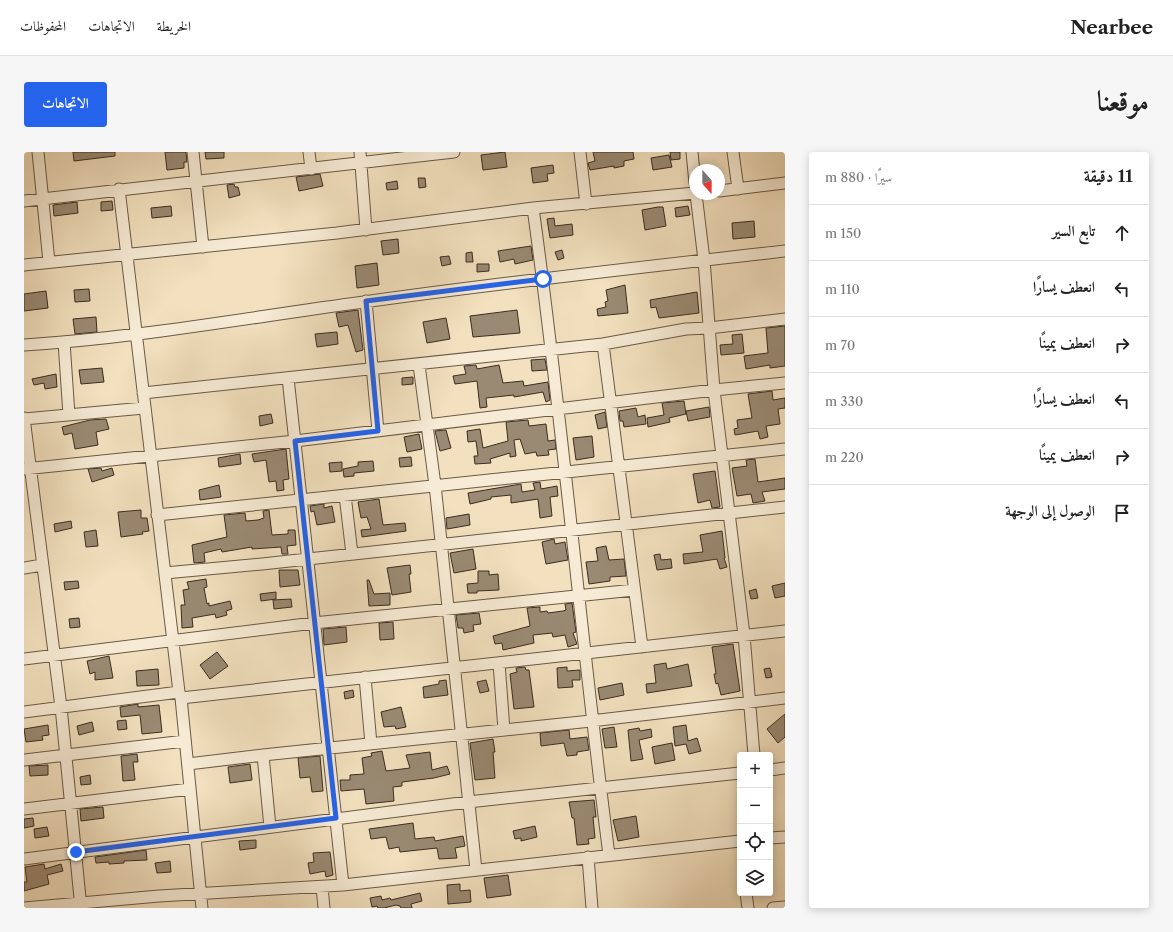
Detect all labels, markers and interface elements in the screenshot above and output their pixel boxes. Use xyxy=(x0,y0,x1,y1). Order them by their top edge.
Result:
text: Nearbee xyxy=(1070,16,1153,39)
text: المحفوظات xyxy=(20,17,66,35)
text: الاتجاهات xyxy=(88,17,135,35)
text: الخريطة xyxy=(157,17,191,35)
button: الاتجاهات xyxy=(24,82,107,127)
text: موقعنا xyxy=(1097,84,1149,118)
north arrow xyxy=(689,164,725,200)
text: 11 دقيقة xyxy=(1084,166,1133,186)
text: سيرًا · 880 m xyxy=(825,169,892,185)
text: تابع السير xyxy=(1052,221,1095,240)
icon: ahead xyxy=(1111,222,1133,244)
text: 150 m xyxy=(825,225,861,241)
route start xyxy=(534,270,552,288)
text: انعطف يسارًا xyxy=(1033,277,1095,296)
icon: left xyxy=(1111,278,1133,300)
text: 110 m xyxy=(825,281,860,297)
text: انعطف يمينًا xyxy=(1039,333,1095,352)
icon: right xyxy=(1111,334,1133,356)
text: 70 m xyxy=(825,337,855,353)
text: انعطف يسارًا xyxy=(1033,389,1095,408)
icon: left xyxy=(1111,390,1133,412)
text: 330 m xyxy=(825,393,863,409)
text: انعطف يمينًا xyxy=(1039,445,1095,464)
icon: right xyxy=(1111,446,1133,468)
text: 220 m xyxy=(825,449,864,465)
text: الوصول إلى الوجهة xyxy=(1005,501,1095,520)
icon: arrive xyxy=(1111,502,1133,524)
map controls xyxy=(737,752,773,896)
button: + xyxy=(737,752,773,788)
button: − xyxy=(737,788,773,824)
button: locate xyxy=(737,824,773,860)
route end xyxy=(67,843,85,861)
button: layers xyxy=(737,860,773,896)

